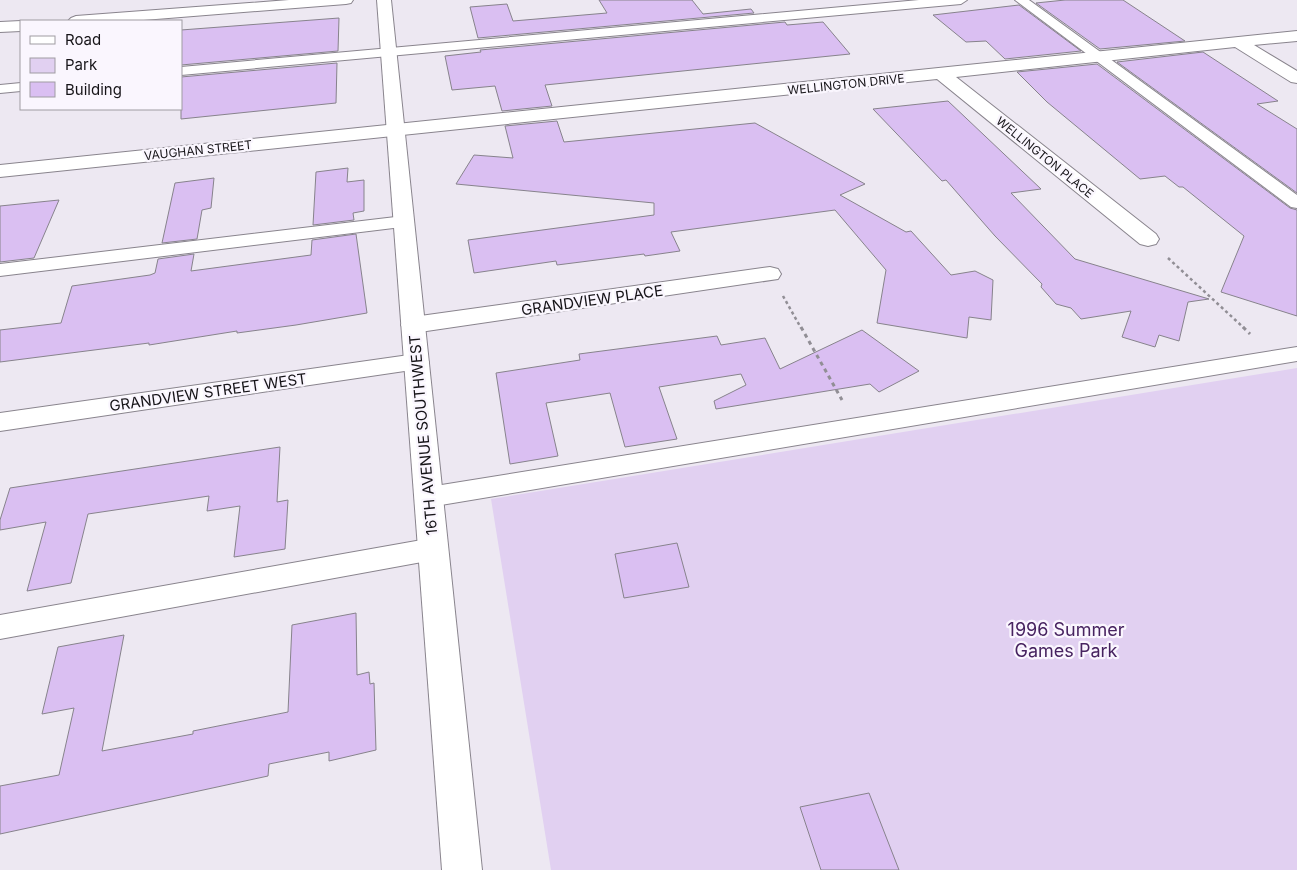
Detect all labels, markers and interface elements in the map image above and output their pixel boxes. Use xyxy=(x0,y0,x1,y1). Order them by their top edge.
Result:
legend xyxy=(20,20,182,110)
text: Road xyxy=(65,30,101,49)
text: Park xyxy=(65,55,98,74)
street label: WELLINGTON DRIVE xyxy=(787,70,905,98)
text: Building xyxy=(65,80,122,99)
street label: WELLINGTON PLACE xyxy=(993,113,1097,201)
street label: VAUGHAN STREET xyxy=(143,137,253,163)
street label: GRANDVIEW PLACE xyxy=(520,281,664,319)
street label: 16TH AVENUE SOUTHWEST xyxy=(405,334,441,536)
street label: GRANDVIEW STREET WEST xyxy=(108,369,308,415)
park label: 1996 Summer Games Park xyxy=(1008,619,1125,661)

